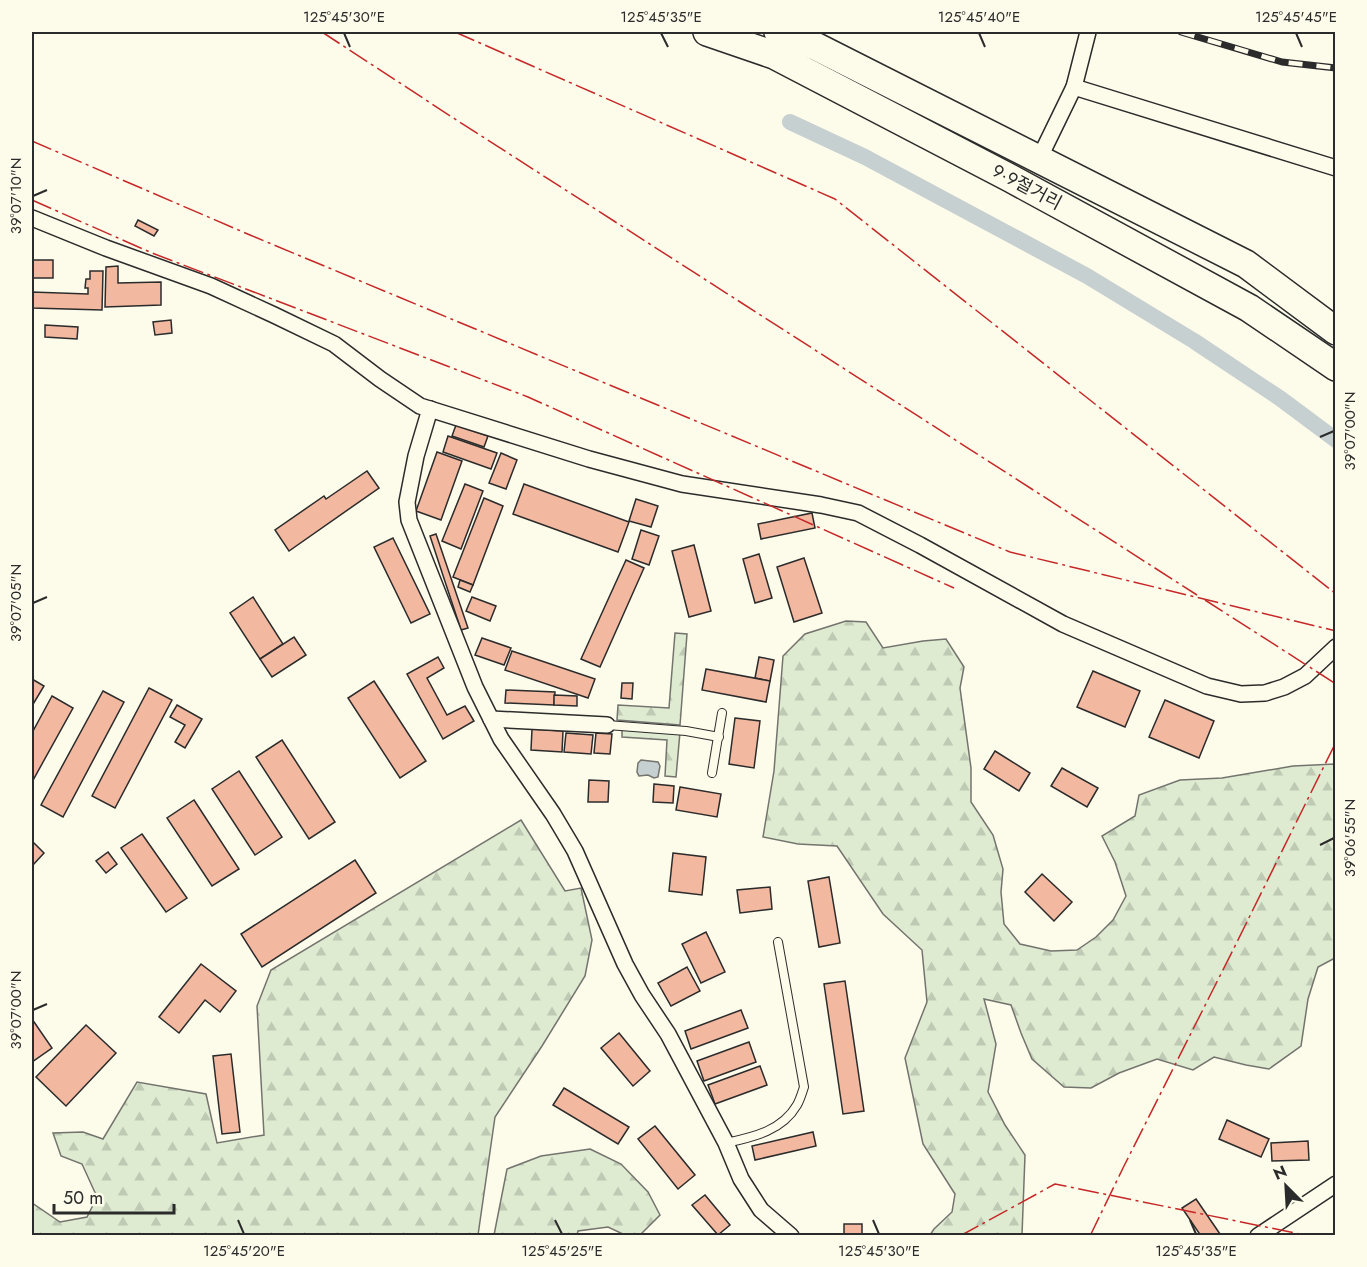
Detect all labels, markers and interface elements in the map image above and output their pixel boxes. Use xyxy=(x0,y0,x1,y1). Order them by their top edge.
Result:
text: 125°45'30"E xyxy=(303,6,385,28)
text: 125°45'35"E xyxy=(620,6,702,28)
text: 125°45'40"E xyxy=(938,6,1020,28)
text: 125°45'45"E xyxy=(1255,6,1337,28)
text: 39°07'10"N xyxy=(5,158,27,234)
street label: 9·9절거리 xyxy=(987,158,1067,216)
text: 39°07'00"N xyxy=(1339,392,1361,470)
text: 39°07'05"N xyxy=(5,564,27,642)
text: 39°06'55"N xyxy=(1339,799,1361,877)
text: 39°07'00"N xyxy=(5,971,27,1049)
north arrow xyxy=(1256,1156,1316,1216)
text: N xyxy=(1270,1160,1291,1186)
scale bar xyxy=(54,1177,174,1215)
text: 50 m xyxy=(63,1185,103,1211)
text: 125°45'20"E xyxy=(203,1240,285,1262)
text: 125°45'25"E xyxy=(521,1240,603,1262)
text: 125°45'30"E xyxy=(838,1240,920,1262)
text: 125°45'35"E xyxy=(1155,1240,1237,1262)

